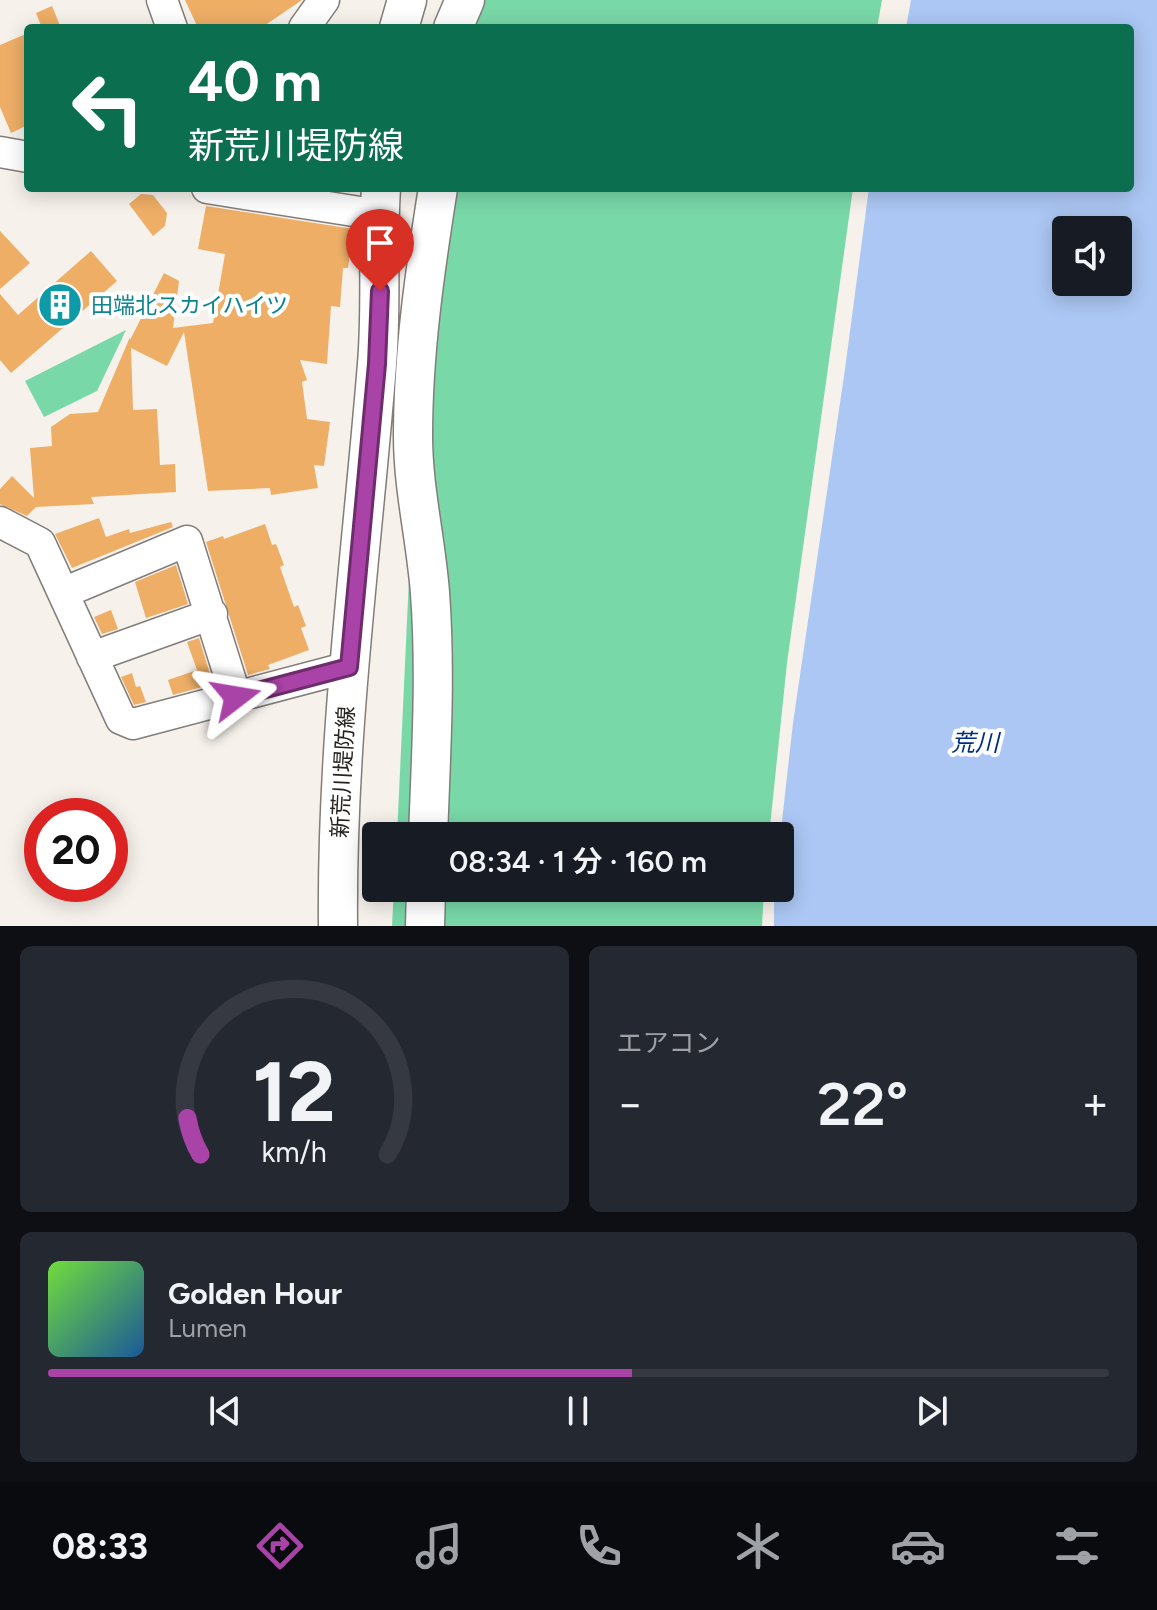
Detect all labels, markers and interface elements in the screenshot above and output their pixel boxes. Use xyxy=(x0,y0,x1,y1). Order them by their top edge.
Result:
text: 40 m xyxy=(188,48,322,115)
icon: left xyxy=(56,56,160,160)
text: 新荒川堤防線 xyxy=(188,124,404,167)
pin xyxy=(346,209,414,291)
map controls xyxy=(1052,216,1132,296)
button: sound xyxy=(1052,216,1132,296)
icon: arrive xyxy=(358,221,402,265)
building icon: 田端北スカイハイツ xyxy=(36,281,84,329)
place label: 田端北スカイハイツ xyxy=(91,292,288,319)
position arrow xyxy=(194,655,278,739)
street label: 新荒川堤防線 xyxy=(326,705,360,839)
water label: 荒川 xyxy=(951,728,1002,757)
speed limit sign: 20 xyxy=(24,798,128,902)
text: 08:34 · 1 分 · 160 m xyxy=(449,843,707,880)
text: エアコン xyxy=(617,1027,721,1059)
text: 12 xyxy=(253,1042,336,1142)
text: 22° xyxy=(817,1068,908,1140)
text: − xyxy=(617,1077,644,1130)
text: + xyxy=(1082,1077,1109,1130)
text: km/h xyxy=(262,1135,327,1169)
text: Golden Hour xyxy=(168,1275,342,1312)
text: Lumen xyxy=(168,1312,247,1344)
icon: previous xyxy=(203,1389,247,1433)
icon: pause xyxy=(556,1389,600,1433)
icon: next xyxy=(910,1389,954,1433)
icon: directions xyxy=(252,1518,308,1574)
icon: music xyxy=(411,1518,467,1574)
icon: phone xyxy=(571,1518,627,1574)
icon: climate xyxy=(730,1518,786,1574)
icon: car xyxy=(890,1518,946,1574)
icon: filters xyxy=(1049,1518,1105,1574)
text: 08:33 xyxy=(52,1525,148,1568)

